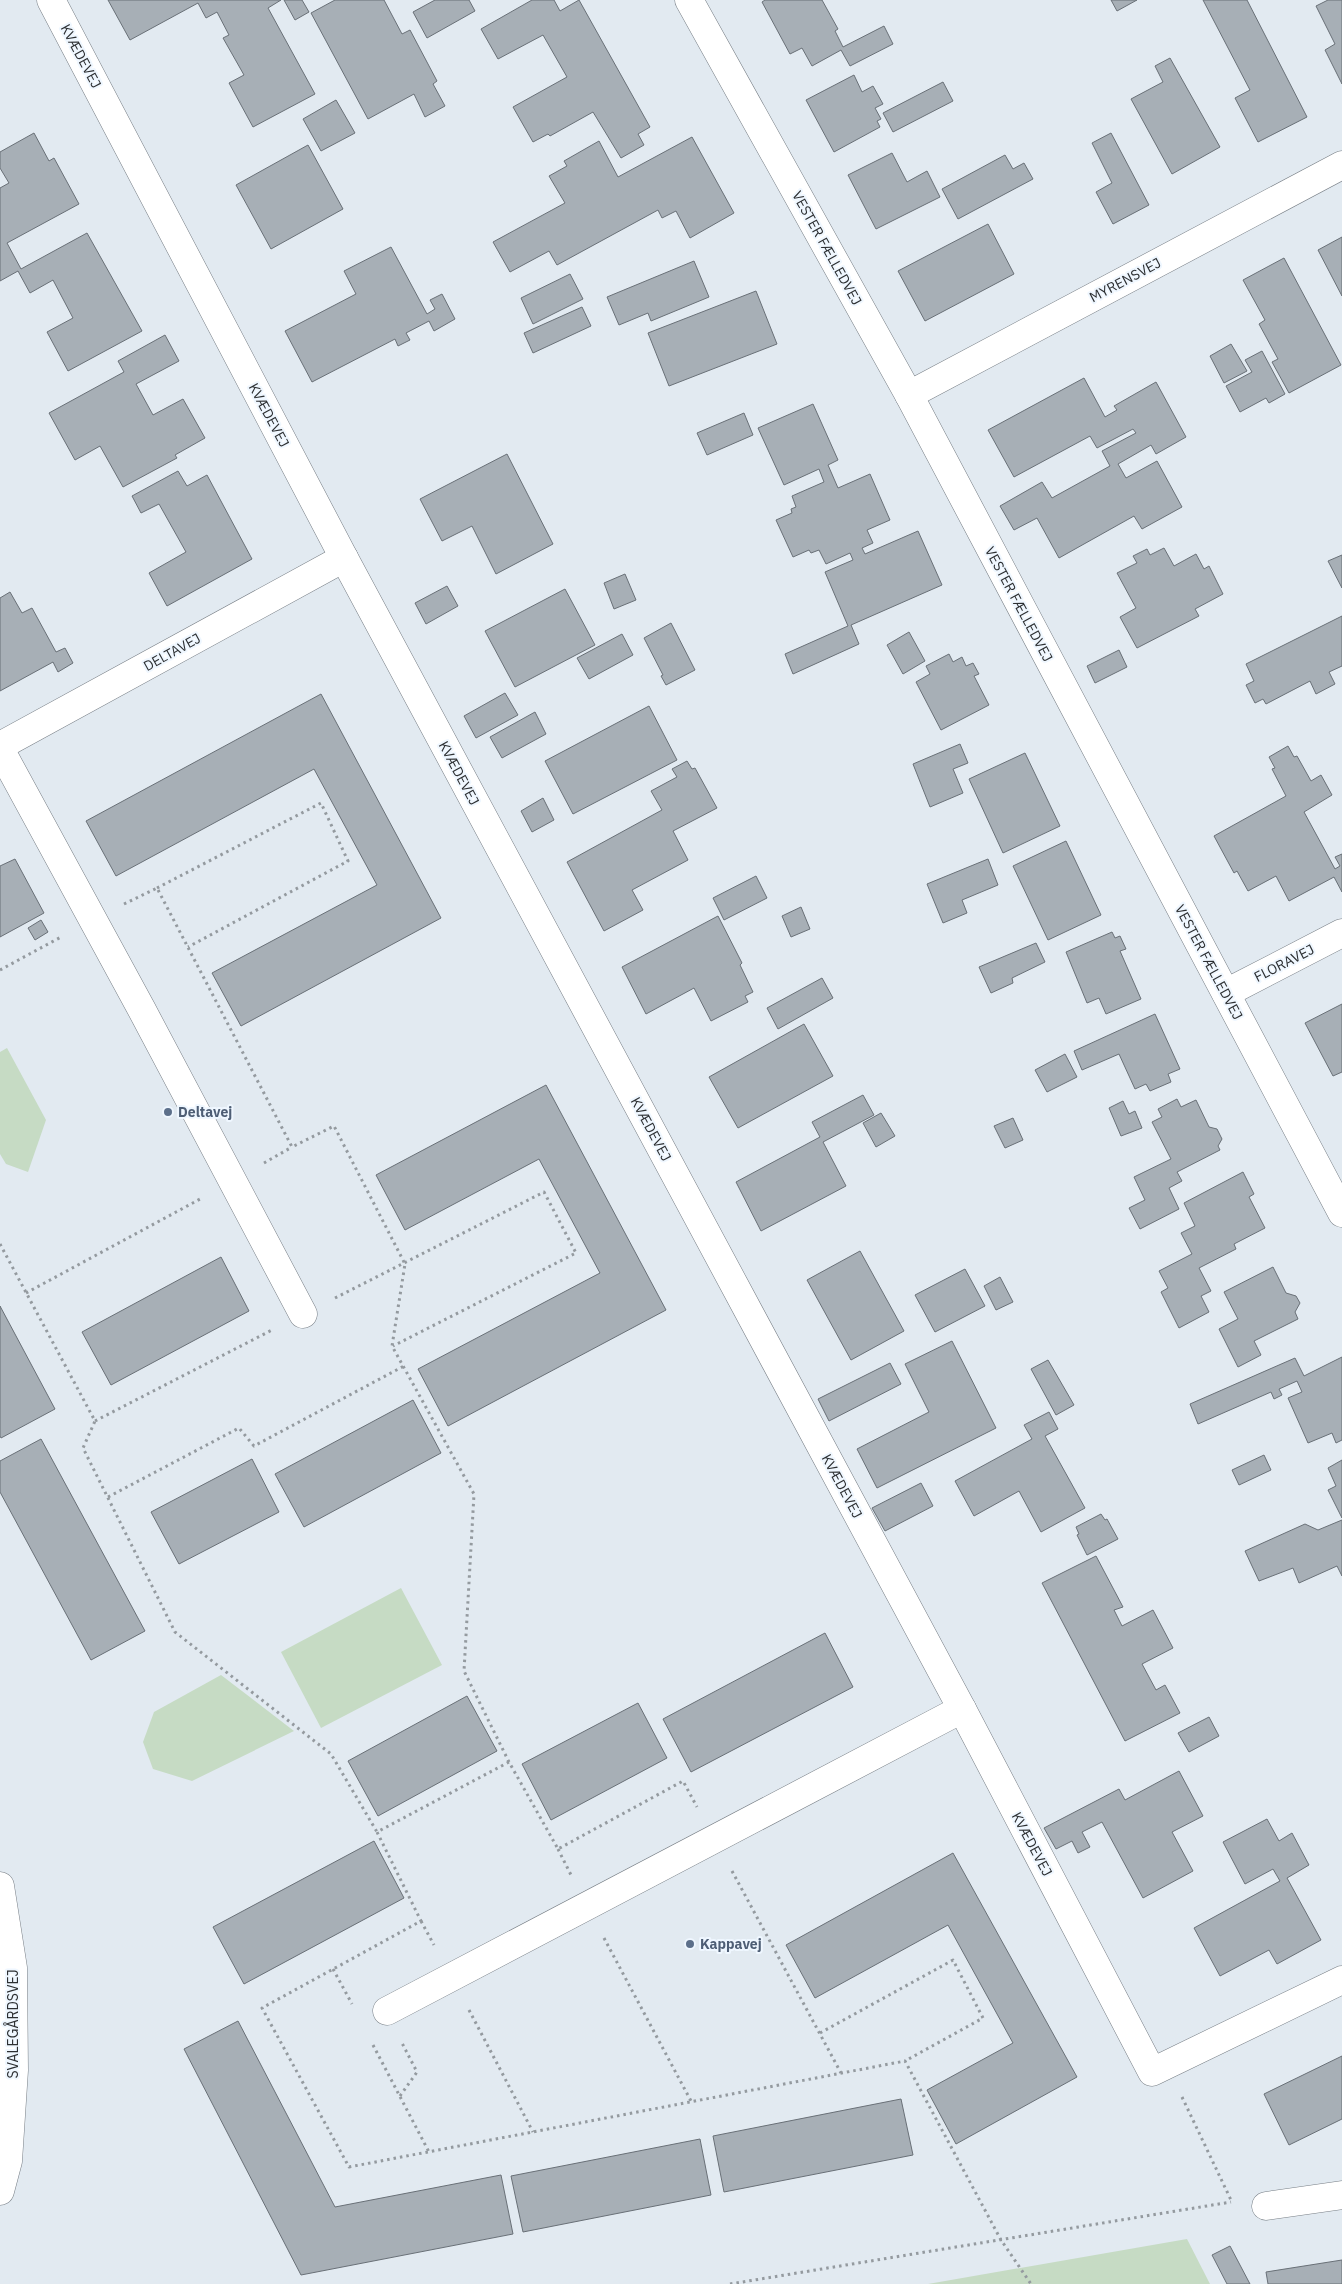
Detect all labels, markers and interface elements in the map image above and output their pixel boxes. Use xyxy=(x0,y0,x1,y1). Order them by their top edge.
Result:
street label: KVÆDEVEJ xyxy=(57,21,105,91)
street label: VESTER FÆLLEDVEJ xyxy=(788,188,866,308)
street label: MYRENSVEJ xyxy=(1086,254,1164,306)
street label: KVÆDEVEJ xyxy=(245,380,293,450)
street label: VESTER FÆLLEDVEJ xyxy=(981,543,1057,665)
street label: DELTAVEJ xyxy=(140,629,204,675)
street label: KVÆDEVEJ xyxy=(435,738,483,808)
street label: VESTER FÆLLEDVEJ xyxy=(1171,901,1247,1023)
street label: FLORAVEJ xyxy=(1251,940,1317,986)
street label: KVÆDEVEJ xyxy=(627,1094,675,1164)
place label: Deltavej xyxy=(178,1103,232,1121)
marker: Deltavej xyxy=(162,1106,174,1118)
street label: KVÆDEVEJ xyxy=(818,1451,866,1521)
street label: KVÆDEVEJ xyxy=(1008,1809,1056,1879)
place label: Kappavej xyxy=(700,1935,762,1953)
marker: Kappavej xyxy=(684,1938,696,1950)
street label: SVALEGÅRDSVEJ xyxy=(3,1969,22,2079)

